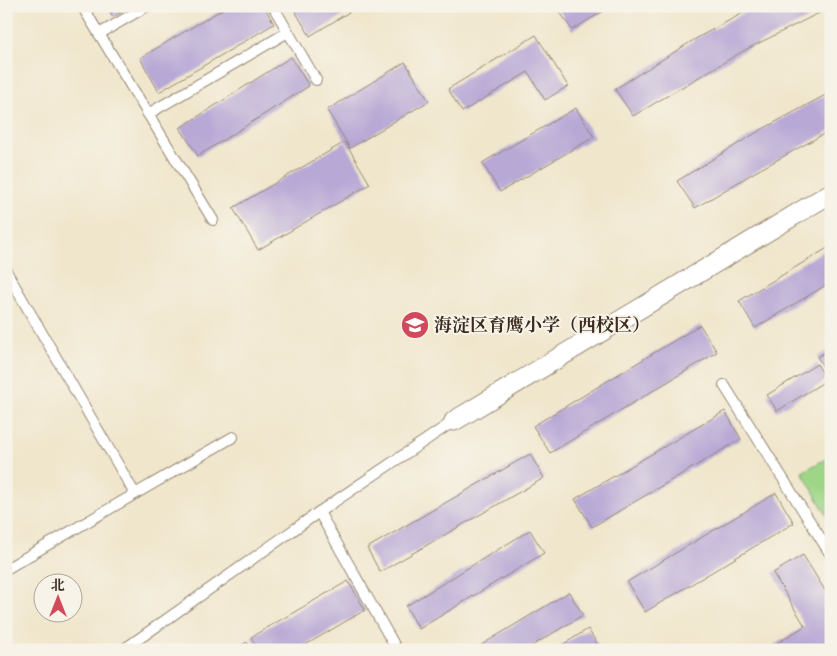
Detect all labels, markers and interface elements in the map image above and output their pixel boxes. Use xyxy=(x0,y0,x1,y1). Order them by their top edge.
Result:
school or university icon: 海淀区育鹰小学（西校区） xyxy=(400,310,430,340)
place label: 海淀区育鹰小学（西校区） xyxy=(434,314,650,337)
north arrow xyxy=(32,574,82,624)
text: 北 xyxy=(51,577,65,595)

